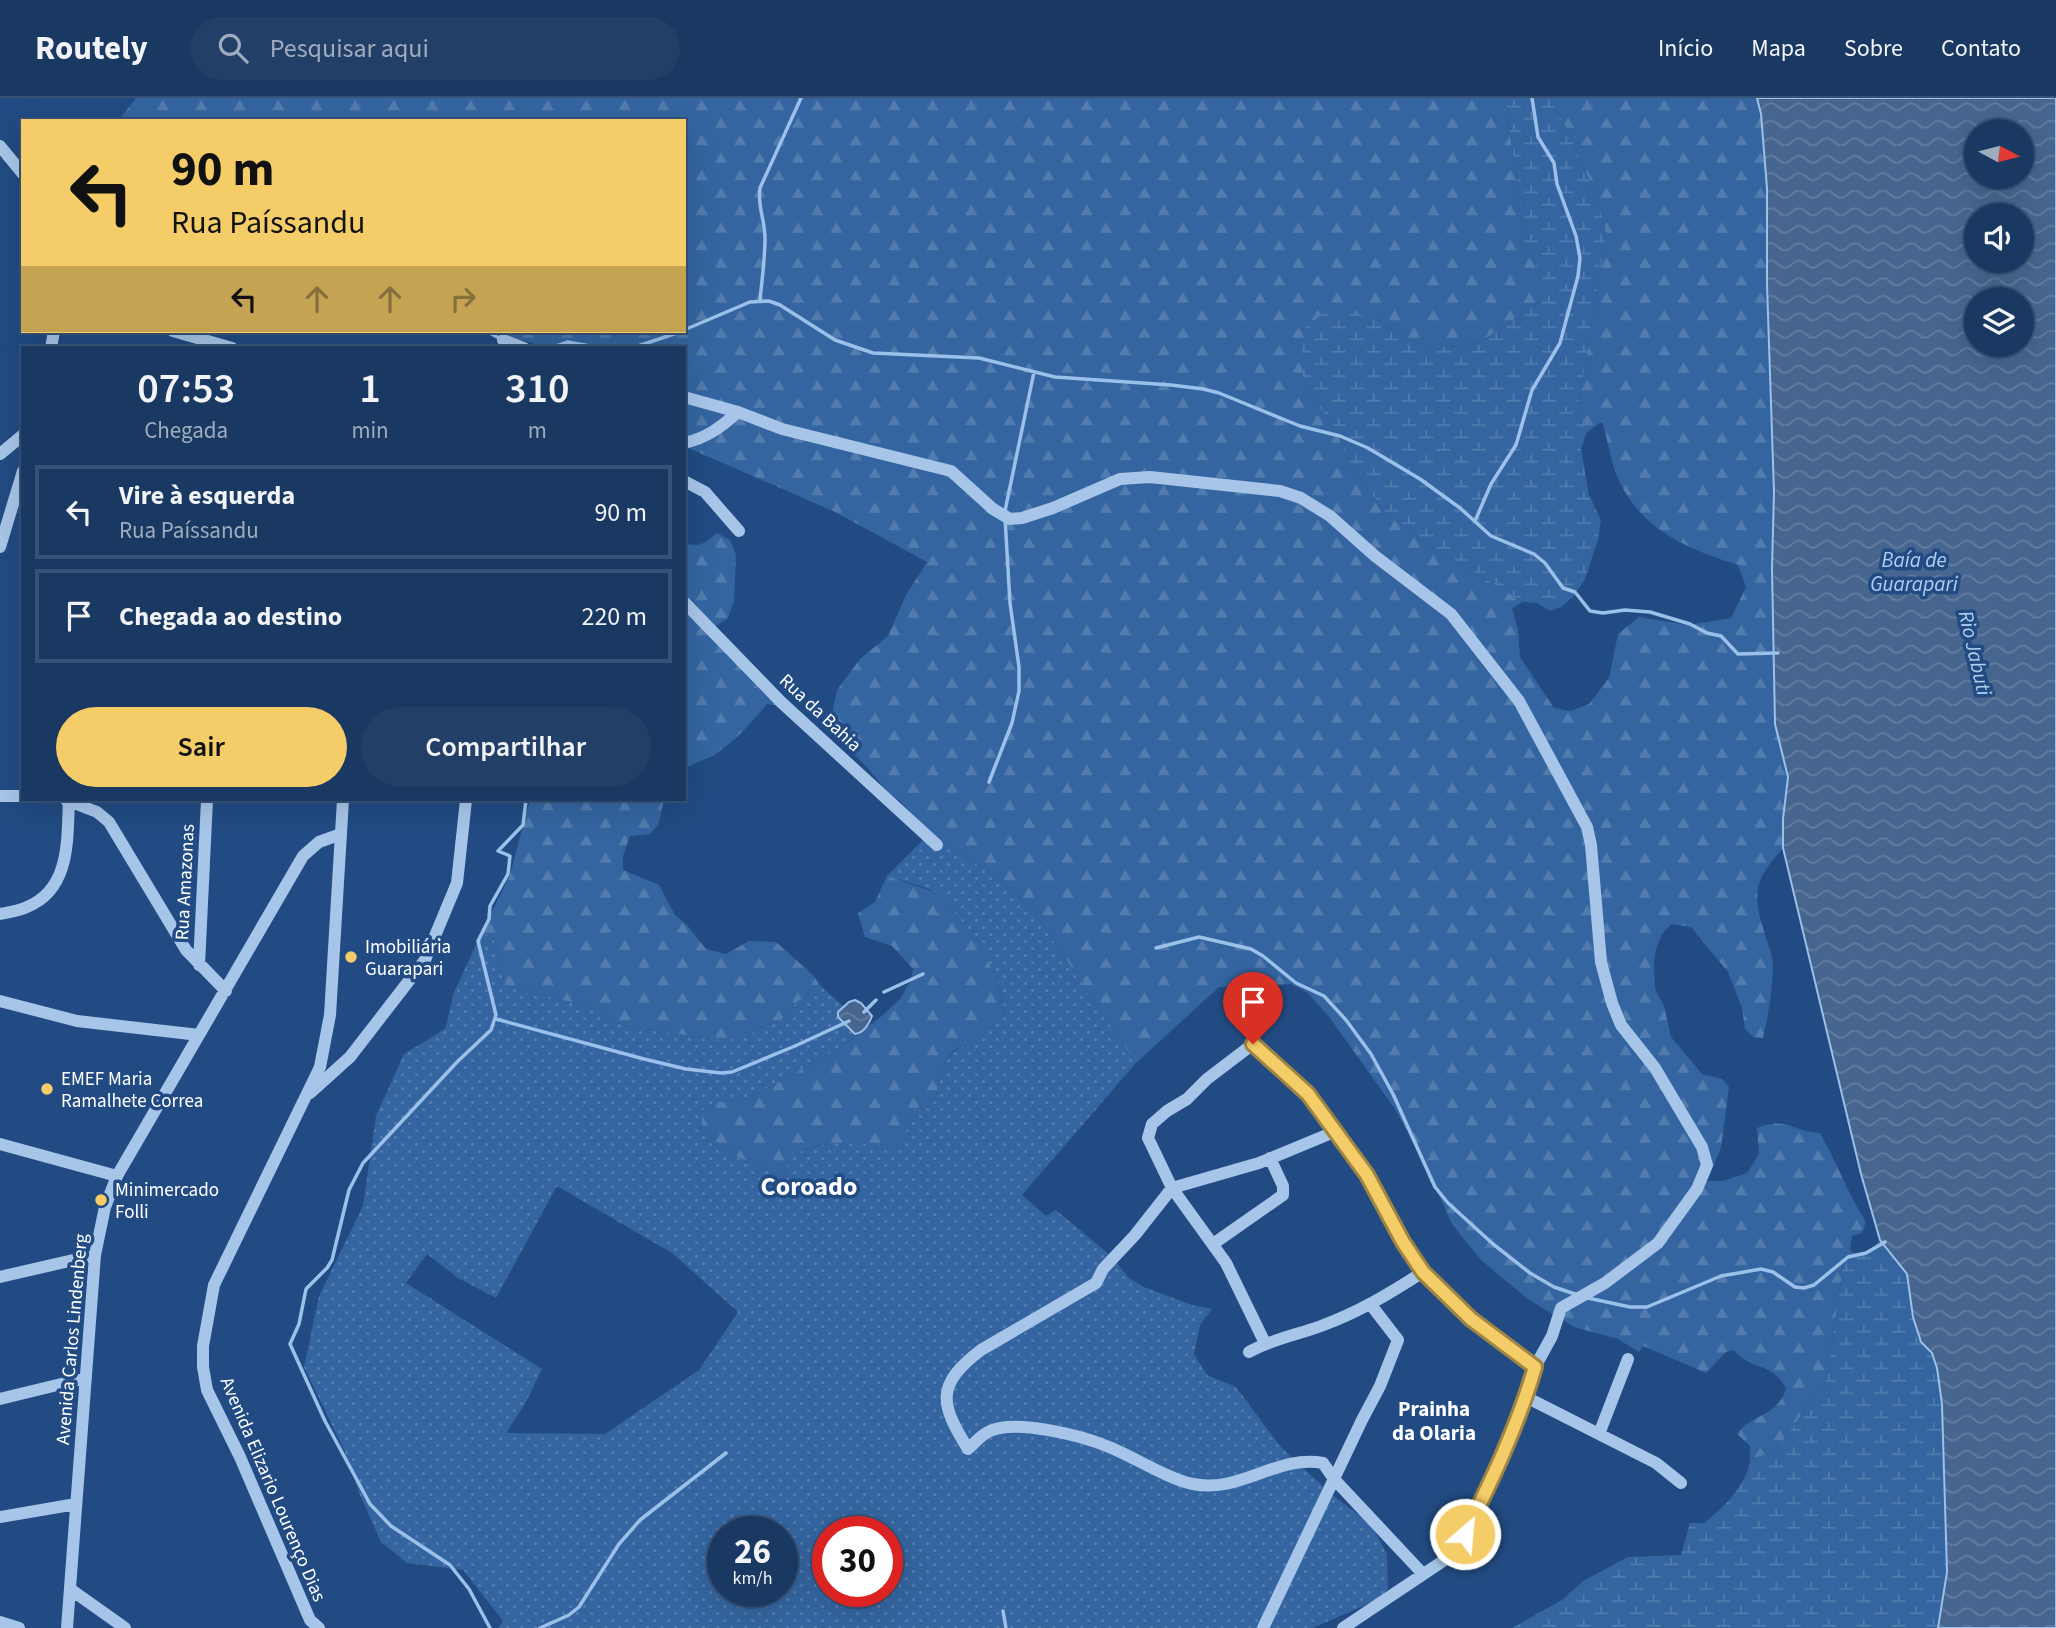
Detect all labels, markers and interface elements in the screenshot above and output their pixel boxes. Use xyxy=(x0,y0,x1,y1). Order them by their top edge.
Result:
search box xyxy=(190,17,680,80)
text: Routely xyxy=(35,25,148,72)
icon: search xyxy=(214,29,252,67)
text: Pesquisar aqui xyxy=(270,30,429,67)
text: Início xyxy=(1658,31,1713,66)
text: Mapa xyxy=(1751,31,1806,66)
text: Sobre xyxy=(1844,31,1903,66)
text: Contato xyxy=(1941,31,2021,66)
north arrow xyxy=(1964,119,2034,189)
map controls xyxy=(1964,119,2034,357)
text: 90 m xyxy=(171,135,275,205)
icon: left xyxy=(56,147,147,238)
text: Rua Paíssandu xyxy=(171,200,366,246)
button: sound xyxy=(1964,203,2034,273)
icon: left xyxy=(225,280,263,318)
icon: ahead xyxy=(298,280,336,318)
icon: ahead xyxy=(371,280,409,318)
icon: right xyxy=(444,280,482,318)
button: layers xyxy=(1964,287,2034,357)
text: 07:53 xyxy=(137,359,235,419)
text: 1 xyxy=(359,359,381,419)
text: 310 xyxy=(505,359,570,419)
text: Chegada xyxy=(144,414,228,447)
text: min xyxy=(351,414,389,447)
text: m xyxy=(528,414,547,447)
text: Vire à esquerda xyxy=(119,477,295,514)
icon: left xyxy=(60,493,98,531)
text: 90 m xyxy=(594,494,647,531)
text: Rua Paíssandu xyxy=(119,514,259,547)
water label: Baía de Guarapari xyxy=(1870,545,1959,599)
icon: arrive xyxy=(60,597,98,635)
text: Chegada ao destino xyxy=(119,598,342,635)
text: 220 m xyxy=(581,598,647,635)
water label: Rio Jabuti xyxy=(1951,607,2000,699)
street label: Rua da Bahia xyxy=(773,668,867,758)
button: Sair xyxy=(56,707,347,787)
button: Compartilhar xyxy=(361,707,651,787)
street label: Rua Amazonas xyxy=(169,823,202,941)
place label: Imobiliária Guarapari xyxy=(365,934,451,983)
marker: Imobiliária Guarapari xyxy=(343,949,359,965)
pin xyxy=(1223,972,1283,1044)
icon: arrive xyxy=(1234,983,1272,1021)
place label: EMEF Maria Ramalhete Correa xyxy=(61,1066,203,1115)
marker: EMEF Maria Ramalhete Correa xyxy=(39,1081,55,1097)
district label: Coroado xyxy=(761,1168,857,1205)
place label: Minimercado Folli xyxy=(115,1177,219,1226)
marker: Minimercado Folli xyxy=(93,1192,109,1208)
street label: Avenida Carlos Lindenberg xyxy=(50,1232,95,1446)
street label: Avenida Elizario Lourenço Dias xyxy=(213,1373,332,1606)
district label: Prainha da Olaria xyxy=(1392,1394,1476,1448)
position arrow xyxy=(1428,1497,1502,1571)
speed limit sign: 30 xyxy=(812,1516,903,1607)
text: 26 xyxy=(734,1527,771,1577)
text: km/h xyxy=(733,1566,772,1591)

